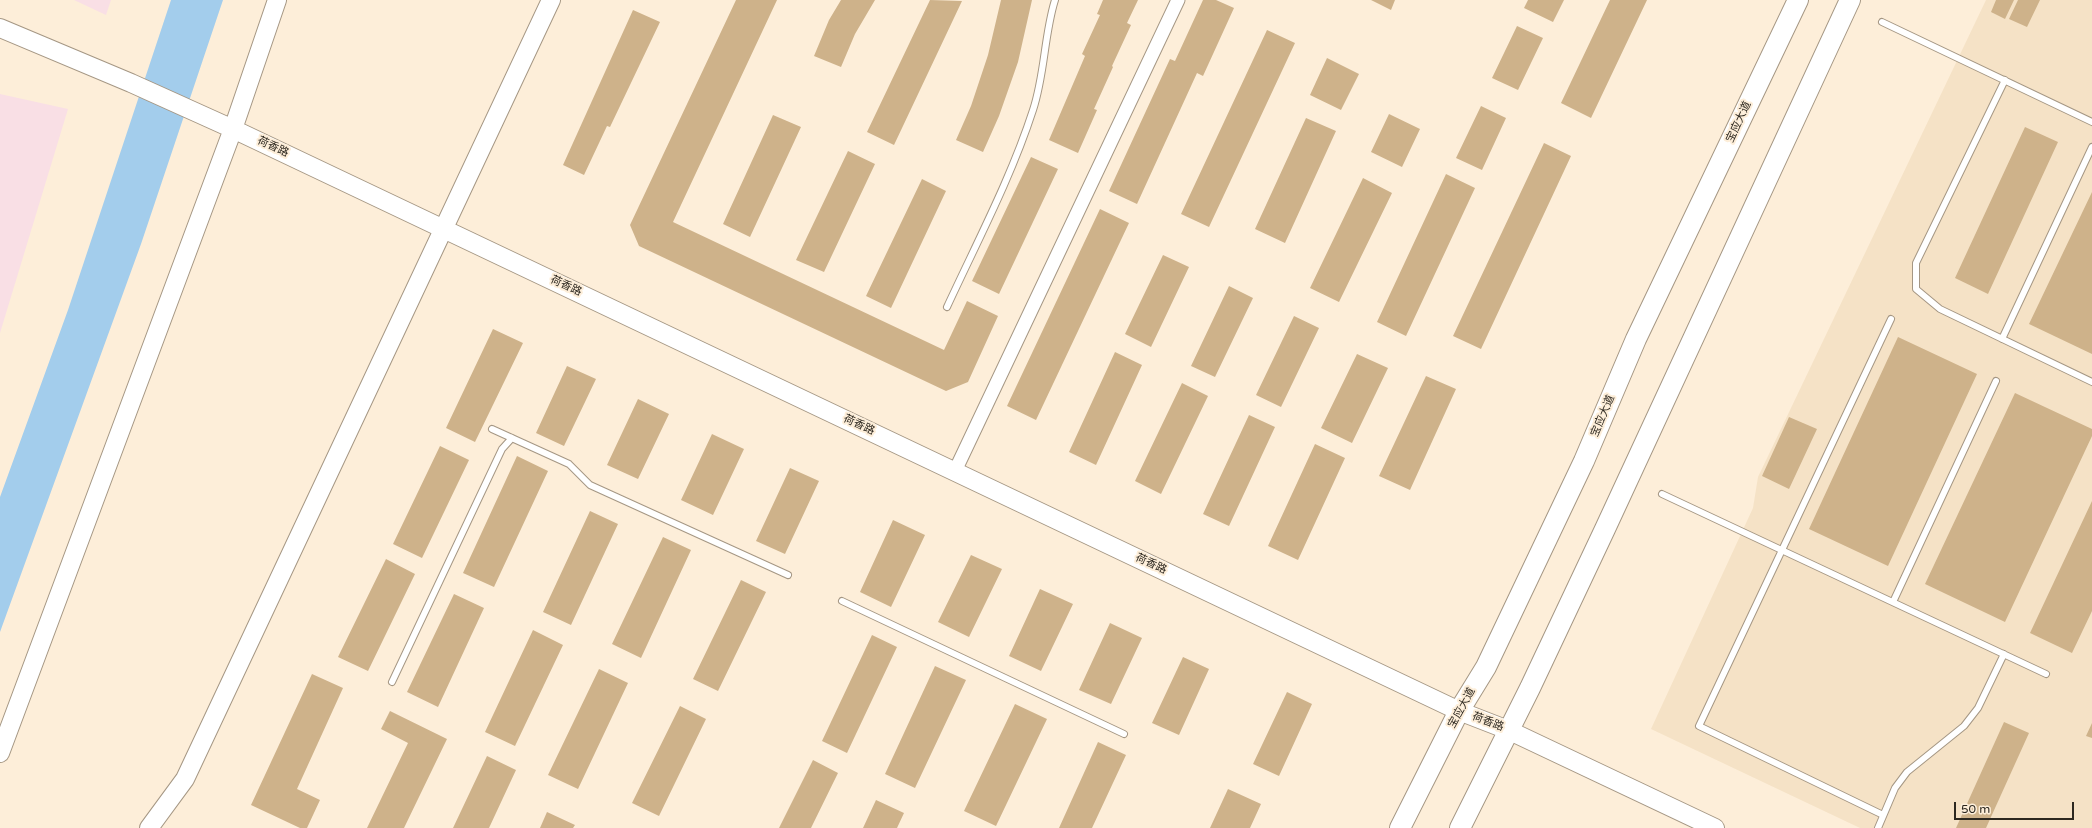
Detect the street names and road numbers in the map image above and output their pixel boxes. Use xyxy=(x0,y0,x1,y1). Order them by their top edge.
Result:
street label: 宝应大道 xyxy=(1724,99,1754,145)
street label: 荷香路 xyxy=(255,134,291,160)
street label: 荷香路 xyxy=(548,273,584,299)
street label: 宝应大道 xyxy=(1588,393,1618,439)
street label: 荷香路 xyxy=(841,412,877,438)
street label: 荷香路 xyxy=(1133,551,1169,577)
street label: 宝应大道 xyxy=(1446,686,1478,730)
street label: 荷香路 xyxy=(1470,710,1506,734)

